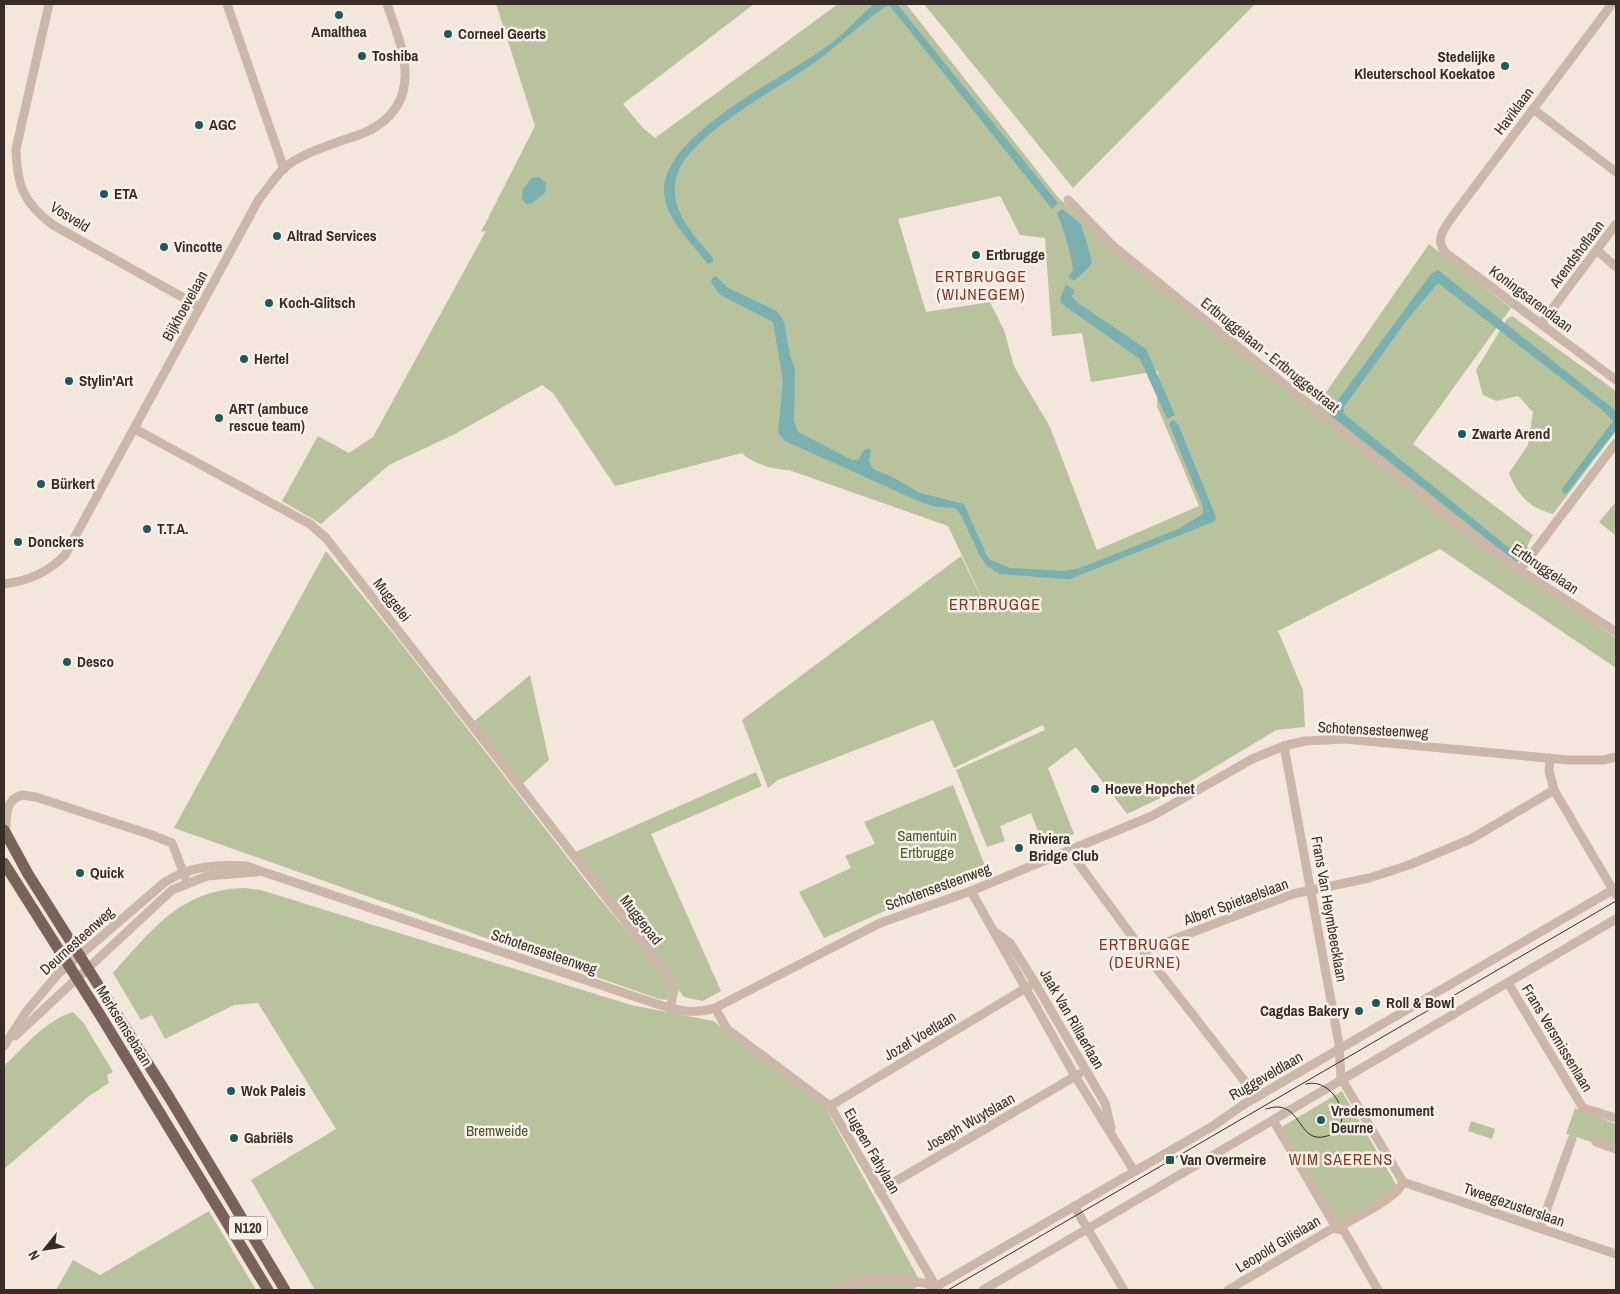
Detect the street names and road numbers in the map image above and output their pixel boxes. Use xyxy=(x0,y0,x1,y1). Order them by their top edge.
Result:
street label: Haviklaan xyxy=(1489,83,1538,139)
street label: Vosveld xyxy=(46,196,94,237)
street label: Arendshoflaan xyxy=(1544,216,1609,292)
street label: Koningsarendlaan xyxy=(1485,260,1577,337)
street label: Bijkhoevelaan xyxy=(157,267,212,345)
street label: Ertbruggelaan - Ertbruggestraat xyxy=(1196,292,1345,418)
street label: Ertbruggelaan xyxy=(1507,538,1583,599)
street label: Muggelei xyxy=(369,573,416,626)
street label: Schotensesteenweg xyxy=(1317,716,1429,743)
street label: Frans Van Heymbeecklaan xyxy=(1306,834,1353,983)
street label: Schotensesteenweg xyxy=(882,858,994,915)
street label: Albert Spietaelslaan xyxy=(1180,873,1291,931)
street label: Muggepad xyxy=(615,890,668,949)
street label: Deurnesteenweg xyxy=(35,902,118,980)
street label: Schotensesteenweg xyxy=(488,924,600,980)
street label: Jaak Van Rillaerlaan xyxy=(1035,965,1110,1073)
street label: Frans Versmissenlaan xyxy=(1517,980,1598,1096)
street label: Merksemsebaan xyxy=(91,982,157,1070)
street label: Jozef Voetlaan xyxy=(880,1006,960,1065)
street label: Ruggeveldlaan xyxy=(1225,1046,1307,1105)
street label: Joseph Wuytslaan xyxy=(921,1087,1018,1156)
street label: Eugeen Fahylaan xyxy=(839,1104,905,1197)
street label: Tweegezusterslaan xyxy=(1461,1177,1568,1232)
street label: Leopold Gilislaan xyxy=(1231,1210,1324,1277)
road number: N120 xyxy=(229,1216,267,1240)

